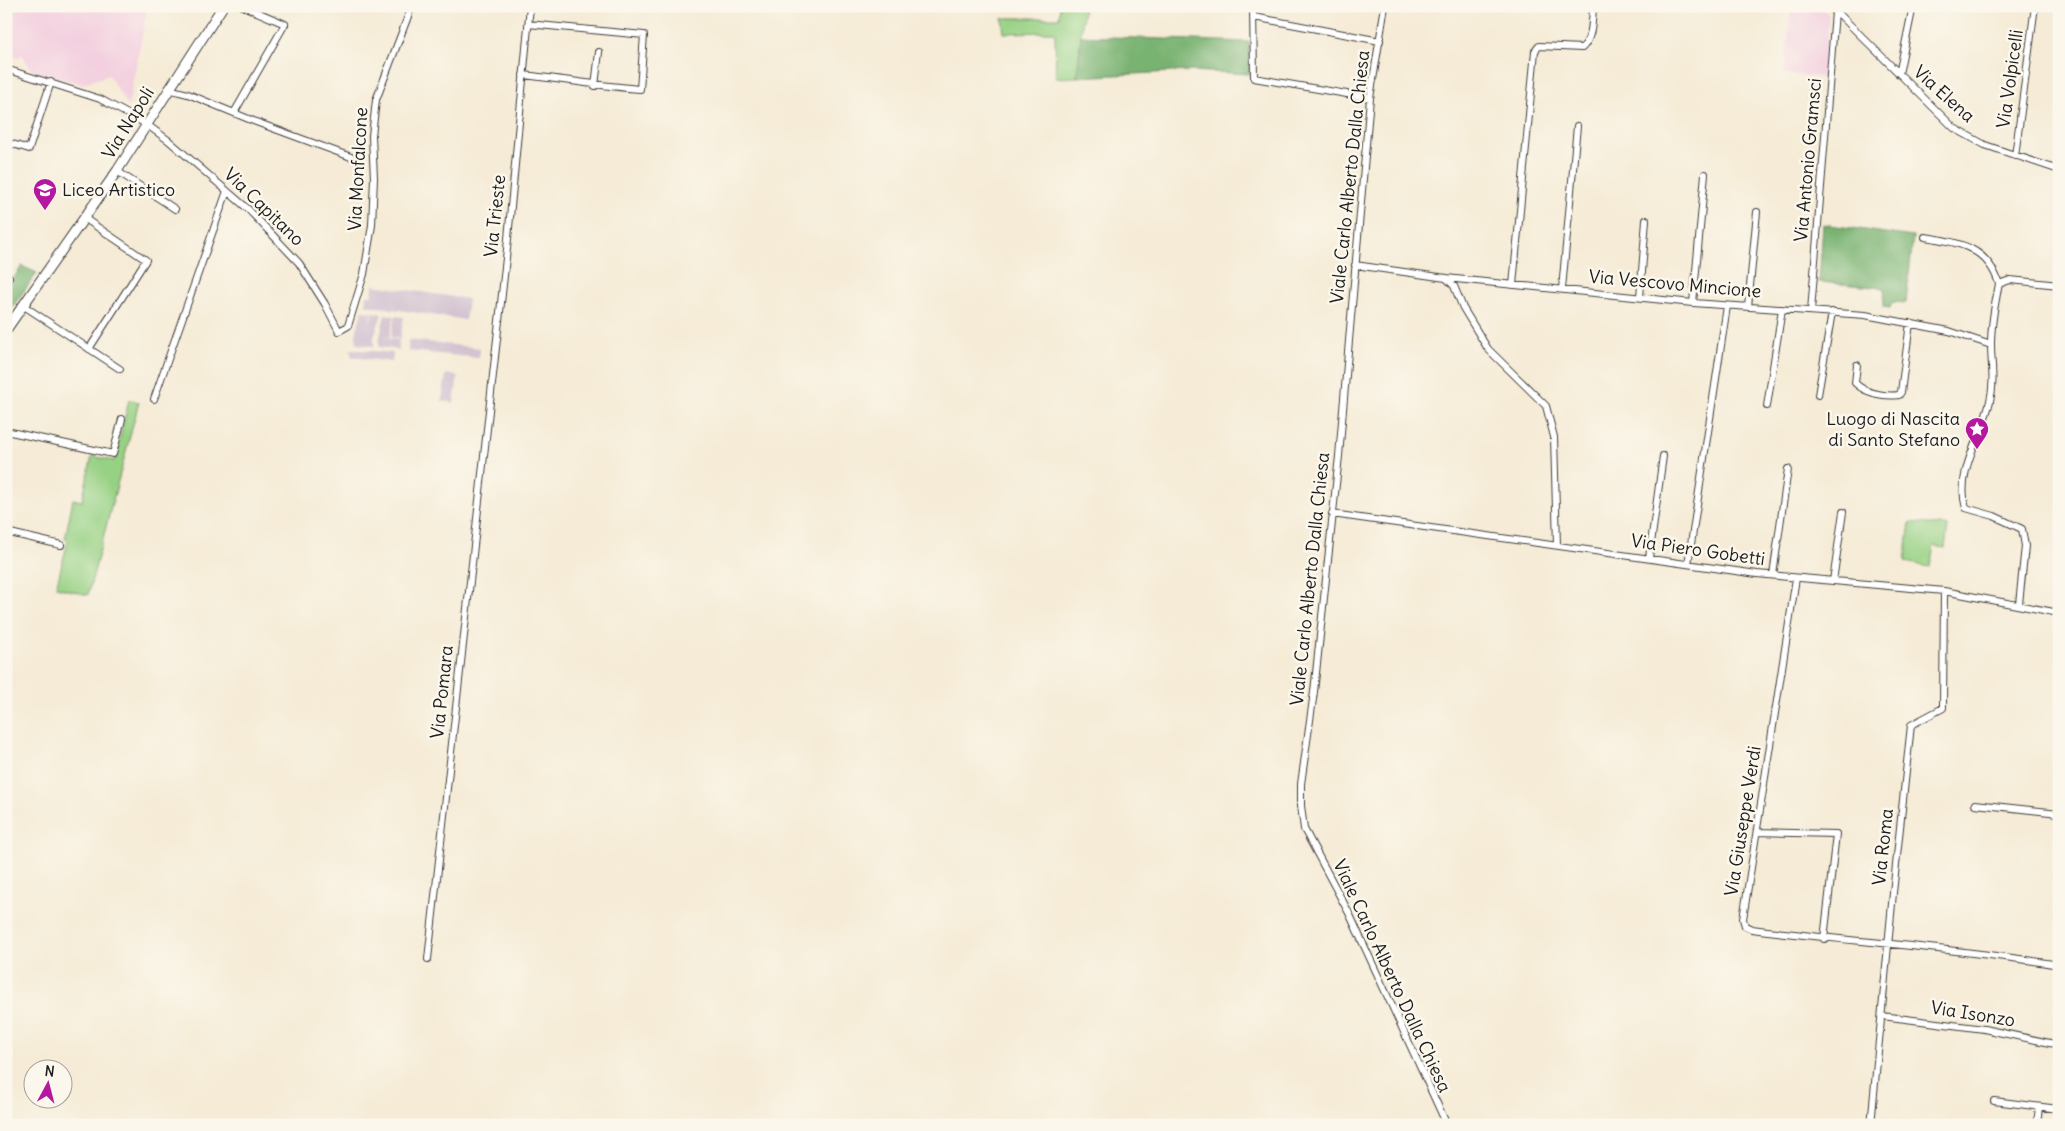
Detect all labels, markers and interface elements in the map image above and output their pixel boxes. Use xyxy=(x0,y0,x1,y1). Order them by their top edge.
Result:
street label: Via Volpicelli xyxy=(1991,28,2028,130)
street label: Viale Carlo Alberto Dalla Chiesa xyxy=(1325,49,1374,305)
street label: Via Elena xyxy=(1909,60,1980,127)
street label: Via Antonio Gramsci xyxy=(1789,77,1826,243)
street label: Via Napoli xyxy=(96,82,159,163)
street label: Via Monfalcone xyxy=(343,106,372,231)
street label: Via Capitano xyxy=(219,163,309,251)
street label: Via Trieste xyxy=(479,174,510,258)
school or university icon: Liceo Artistico xyxy=(32,177,58,211)
place label: Liceo Artistico xyxy=(62,178,175,201)
street label: Via Vescovo Mincione xyxy=(1588,265,1762,302)
place label: Luogo di Nascita di Santo Stefano xyxy=(1826,407,1960,451)
place icon: Luogo di Nascita di Santo Stefano xyxy=(1964,416,1990,450)
street label: Viale Carlo Alberto Dalla Chiesa xyxy=(1285,451,1334,707)
street label: Via Piero Gobetti xyxy=(1630,529,1766,570)
street label: Via Pomara xyxy=(425,644,458,740)
street label: Via Giuseppe Verdi xyxy=(1719,744,1766,898)
street label: Via Roma xyxy=(1867,807,1898,887)
street label: Viale Carlo Alberto Dalla Chiesa xyxy=(1328,856,1457,1096)
street label: Via Isonzo xyxy=(1929,995,2017,1032)
north arrow xyxy=(22,1058,72,1108)
text: N xyxy=(44,1062,55,1081)

